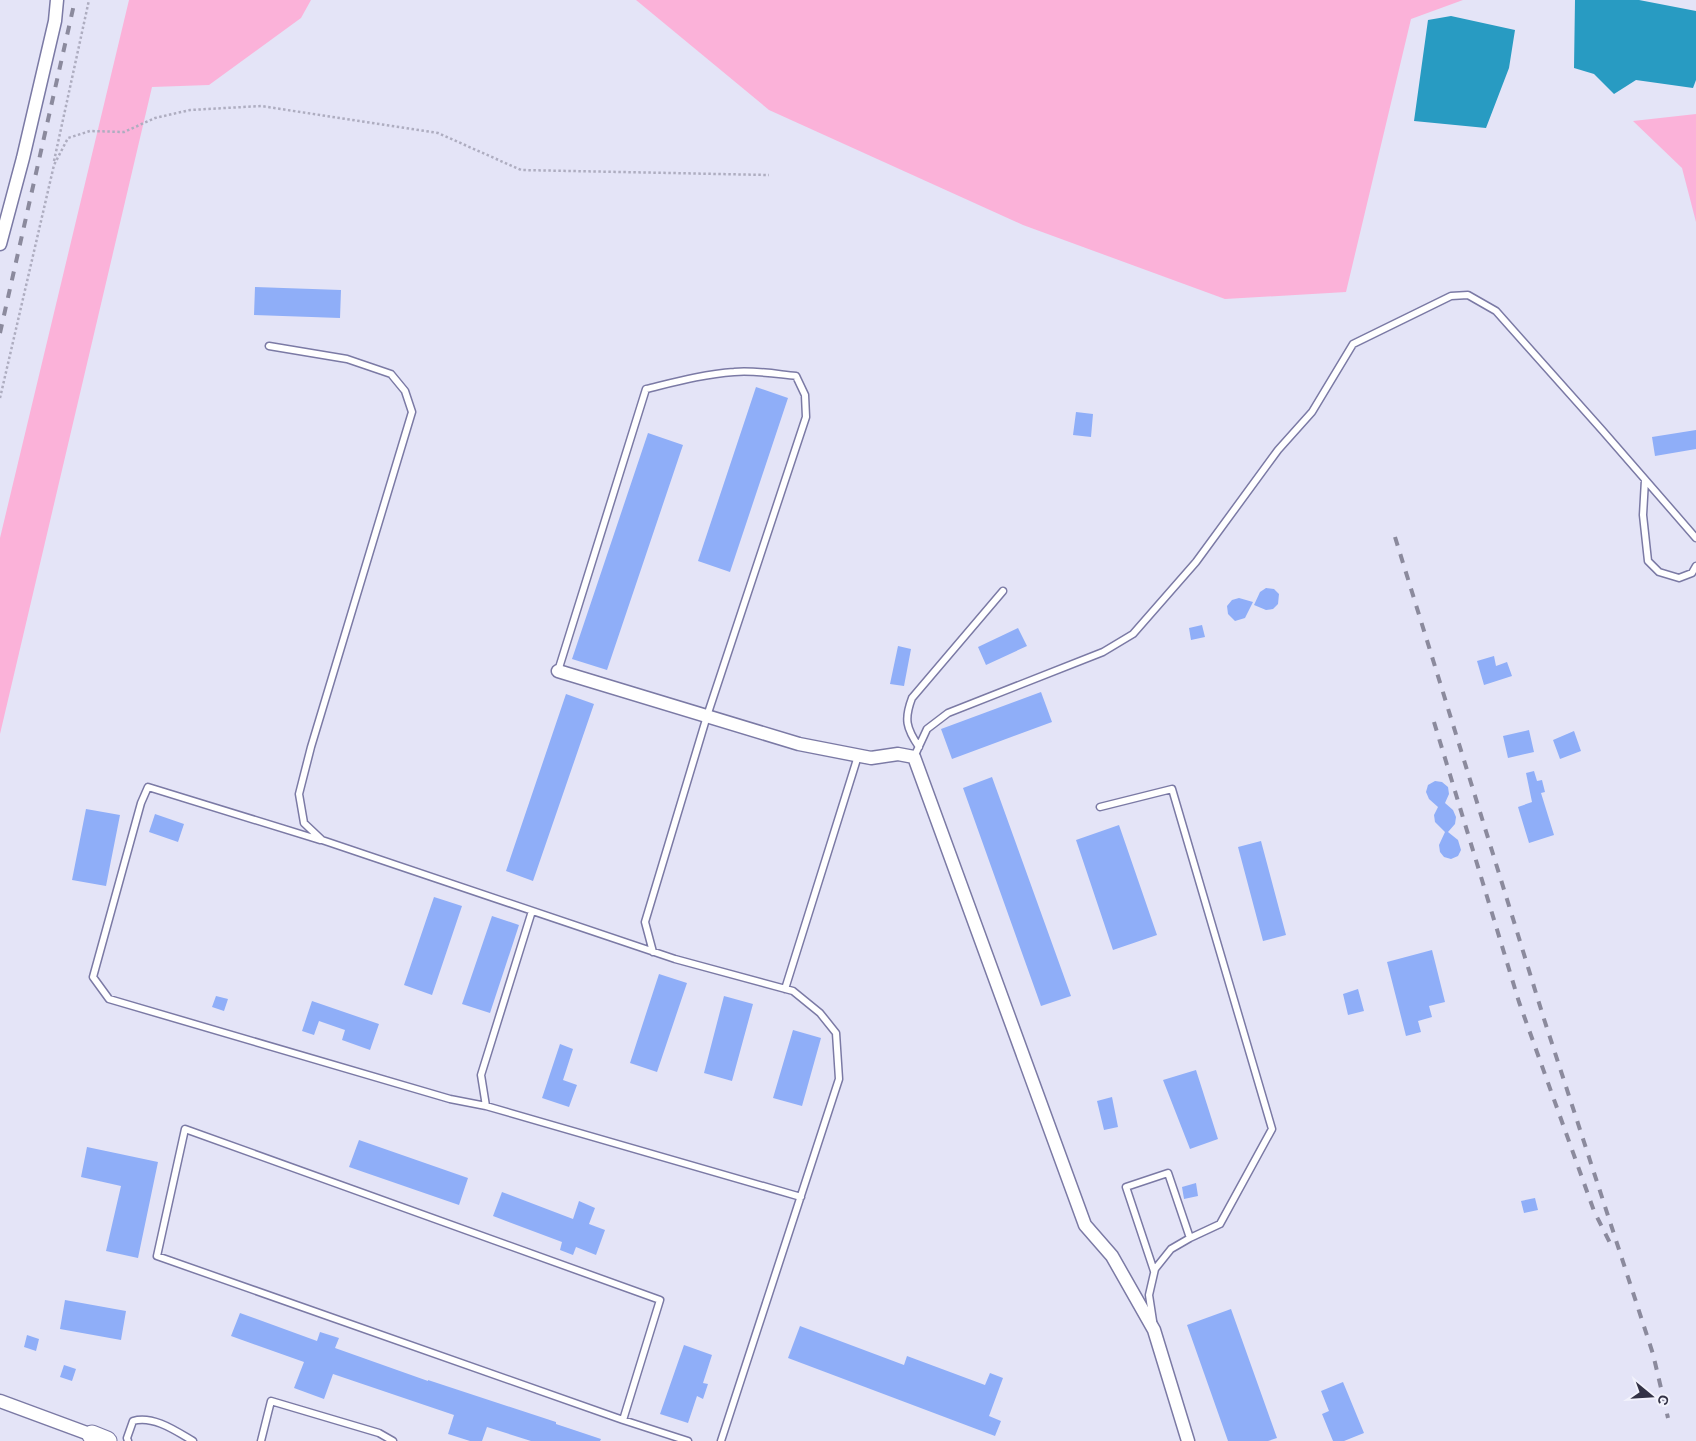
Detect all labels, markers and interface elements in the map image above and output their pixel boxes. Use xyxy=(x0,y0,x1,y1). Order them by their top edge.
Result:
north arrow xyxy=(1626,1371,1676,1421)
text: С xyxy=(1654,1393,1673,1408)

